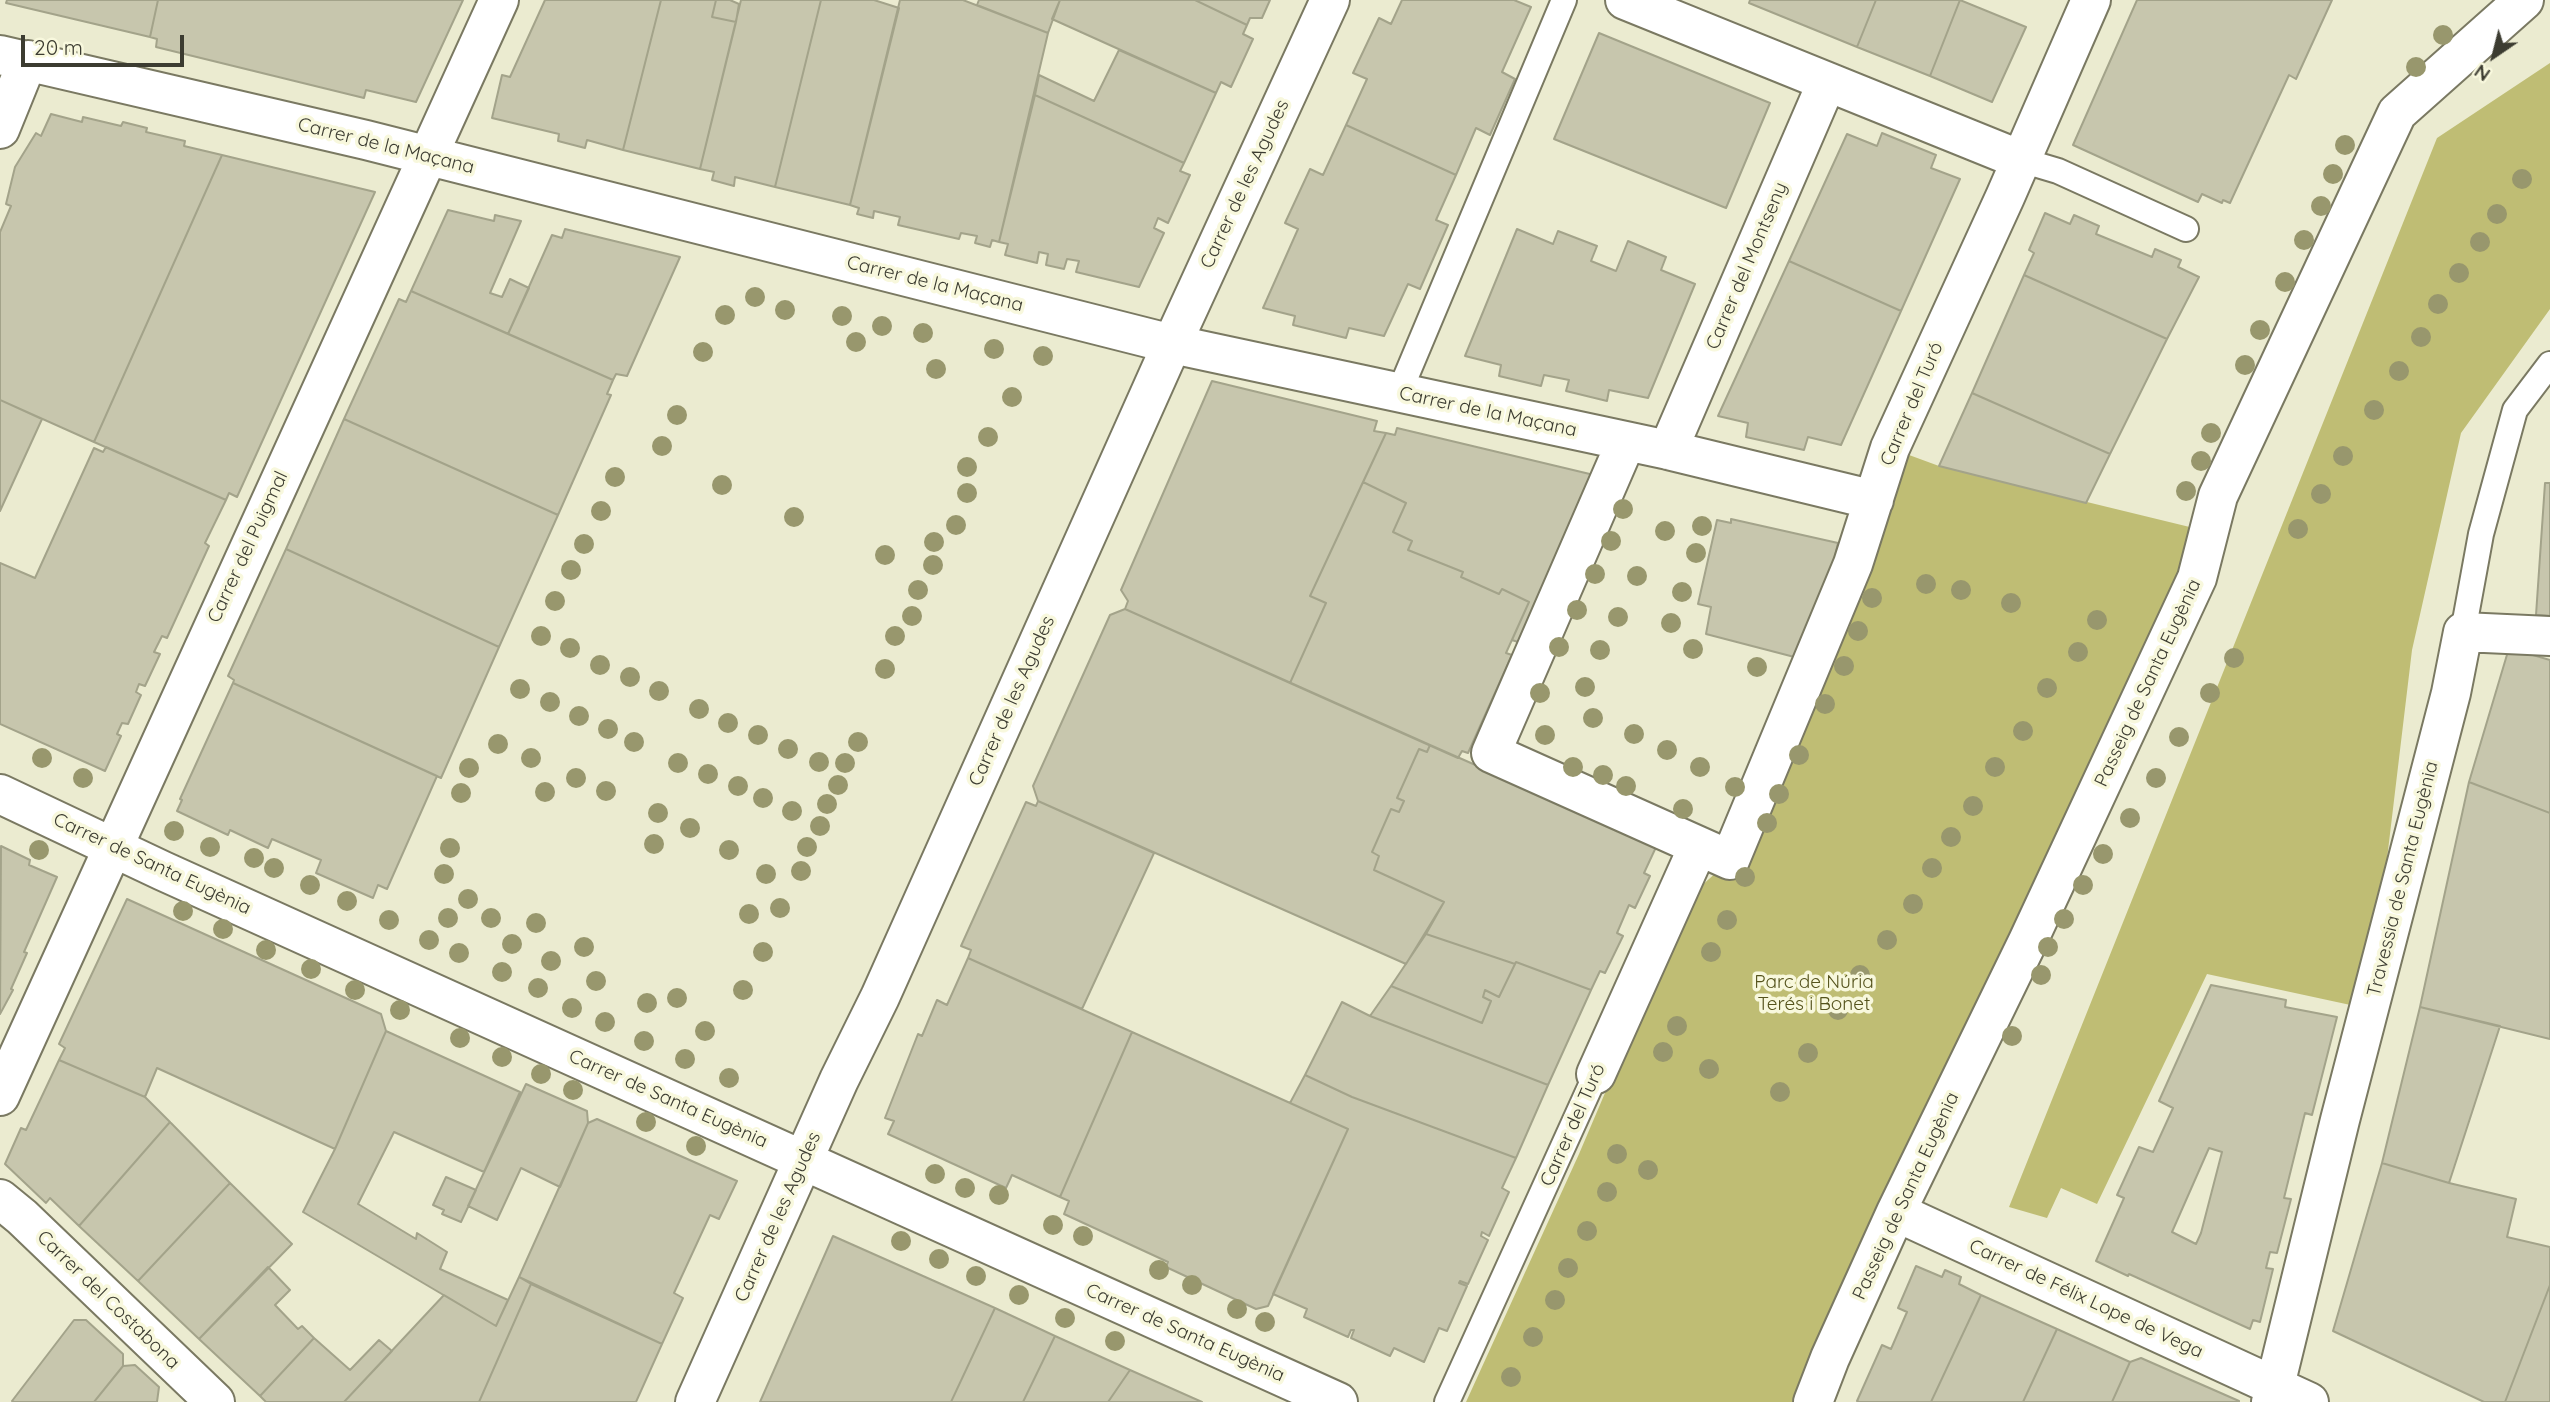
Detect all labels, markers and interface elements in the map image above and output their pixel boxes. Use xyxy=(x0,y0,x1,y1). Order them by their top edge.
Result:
scale bar xyxy=(24,21,187,65)
north arrow xyxy=(2459,21,2529,91)
text: 20 m xyxy=(34,34,83,60)
text: N xyxy=(2469,59,2495,87)
street label: Carrer de les Agudes xyxy=(1196,96,1294,272)
street label: Carrer de la Maçana xyxy=(295,113,477,179)
street label: Carrer del Montseny xyxy=(1701,179,1793,353)
street label: Carrer de la Maçana xyxy=(844,251,1026,317)
street label: Carrer del Turó xyxy=(1876,339,1948,469)
street label: Carrer de la Maçana xyxy=(1397,382,1579,442)
street label: Carrer del Puigmal xyxy=(203,468,293,626)
street label: Passeig de Santa Eugènia xyxy=(2090,576,2206,790)
street label: Carrer de les Agudes xyxy=(964,612,1060,790)
street label: Travessia de Santa Eugènia xyxy=(2363,759,2443,999)
street label: Carrer de Santa Eugènia xyxy=(50,808,254,920)
park label: Parc de Núria Terés i Bonet xyxy=(1754,971,1874,1015)
street label: Carrer de Santa Eugènia xyxy=(565,1045,771,1153)
street label: Carrer del Turó xyxy=(1536,1060,1610,1190)
street label: Passeig de Santa Eugènia xyxy=(1848,1089,1964,1303)
street label: Carrer de les Agudes xyxy=(730,1128,826,1306)
street label: Carrer del Costabona xyxy=(32,1226,184,1374)
street label: Carrer de Félix Lope de Vega xyxy=(1965,1235,2207,1363)
street label: Carrer de Santa Eugènia xyxy=(1082,1279,1288,1387)

